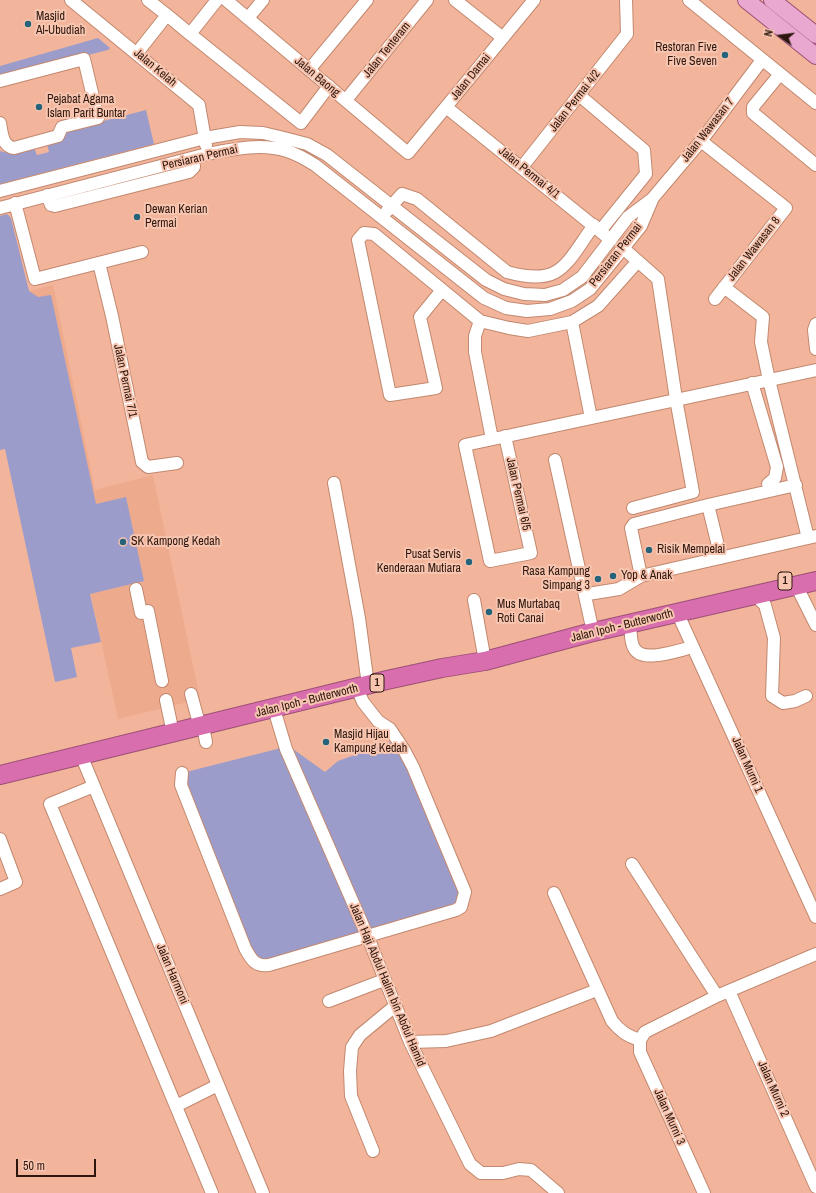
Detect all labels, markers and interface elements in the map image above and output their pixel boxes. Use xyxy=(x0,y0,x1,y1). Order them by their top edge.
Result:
place label: Masjid Al-Ubudiah xyxy=(36,10,85,38)
north arrow xyxy=(760,16,800,56)
marker: Masjid Al-Ubudiah xyxy=(23,19,33,29)
street label: Jalan Tenteram xyxy=(360,19,414,81)
text: N xyxy=(761,28,776,38)
place label: Restoran Five Five Seven xyxy=(655,41,717,69)
street label: Jalan Kelah xyxy=(131,46,179,90)
marker: Restoran Five Five Seven xyxy=(720,50,730,60)
street label: Jalan Damai xyxy=(448,51,494,103)
street label: Jalan Baong xyxy=(291,54,343,100)
street label: Jalan Permai 4/2 xyxy=(546,67,604,135)
place label: Pejabat Agama Islam Parit Buntar xyxy=(47,93,126,121)
street label: Jalan Wawasan 7 xyxy=(679,95,737,165)
marker: Pejabat Agama Islam Parit Buntar xyxy=(34,102,44,112)
street label: Persiaran Permai xyxy=(161,142,239,174)
street label: Jalan Permai 4/1 xyxy=(496,144,562,202)
place label: Dewan Kerian Permai xyxy=(145,203,207,231)
marker: Dewan Kerian Permai xyxy=(132,212,142,222)
street label: Jalan Wawasan 8 xyxy=(725,214,783,284)
street label: Persiaran Permai xyxy=(587,220,645,290)
street label: Jalan Permai 7/1 xyxy=(110,343,140,419)
street label: Jalan Permai 6/5 xyxy=(503,456,533,532)
place label: SK Kampong Kedah xyxy=(131,535,220,549)
marker: SK Kampong Kedah xyxy=(118,537,128,547)
place label: Risik Mempelai xyxy=(657,543,725,557)
marker: Risik Mempelai xyxy=(644,545,654,555)
place label: Pusat Servis Kenderaan Mutiara xyxy=(377,548,461,576)
marker: Pusat Servis Kenderaan Mutiara xyxy=(464,557,474,567)
place label: Rasa Kampung Simpang 3 xyxy=(522,565,590,593)
place label: Yop & Anak xyxy=(621,569,672,583)
marker: Yop & Anak xyxy=(608,571,618,581)
road number: 1 xyxy=(778,572,792,590)
marker: Rasa Kampung Simpang 3 xyxy=(593,574,603,584)
place label: Mus Murtabaq Roti Canai xyxy=(497,598,560,626)
street label: Jalan Ipoh - Butterworth xyxy=(570,606,674,646)
marker: Mus Murtabaq Roti Canai xyxy=(484,607,494,617)
road number: 1 xyxy=(370,674,384,692)
street label: Jalan Ipoh - Butterworth xyxy=(255,681,359,721)
place label: Masjid Hijau Kampung Kedah xyxy=(334,728,407,756)
street label: Jalan Murni 1 xyxy=(728,735,766,795)
marker: Masjid Hijau Kampung Kedah xyxy=(321,737,331,747)
street label: Jalan Haji Abdul Halim bin Abdul Hamid xyxy=(346,901,428,1069)
street label: Jalan Harmoni xyxy=(153,942,191,1006)
street label: Jalan Murni 2 xyxy=(754,1059,792,1119)
street label: Jalan Murni 3 xyxy=(650,1087,688,1147)
scale bar xyxy=(18,1151,98,1177)
text: 50 m xyxy=(23,1158,45,1174)

